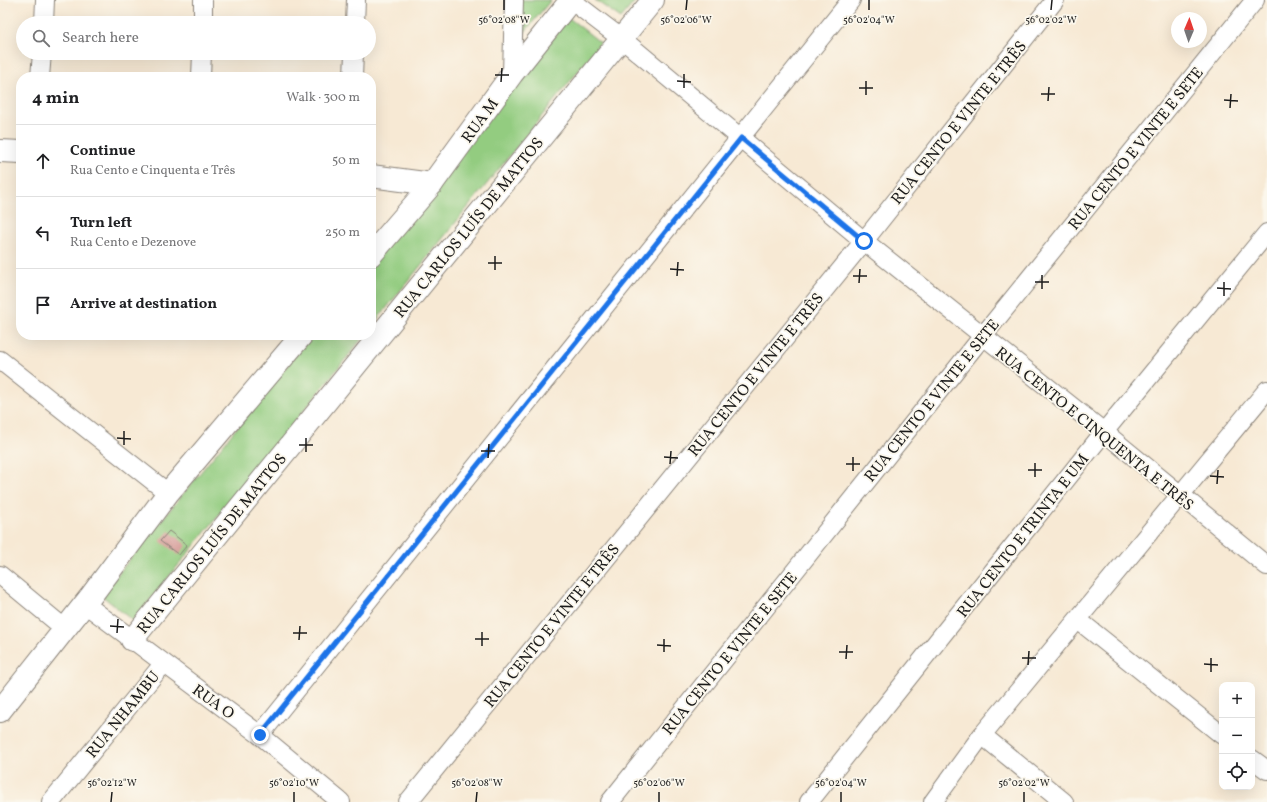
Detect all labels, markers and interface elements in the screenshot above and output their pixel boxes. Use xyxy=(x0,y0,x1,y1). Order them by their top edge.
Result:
north arrow xyxy=(1171,12,1207,48)
text: 56°02'08"W xyxy=(478,13,530,27)
text: 56°02'06"W xyxy=(660,13,712,27)
text: 56°02'04"W xyxy=(843,13,895,27)
text: 56°02'02"W xyxy=(1025,13,1077,27)
search box xyxy=(16,16,376,60)
icon: search xyxy=(30,27,52,49)
text: Search here xyxy=(62,28,139,49)
street label: RUA CENTO E VINTE E TRÊS xyxy=(886,36,1033,210)
street label: RUA CENTO E VINTE E SETE xyxy=(1064,63,1209,235)
text: 4 min xyxy=(32,87,79,110)
text: Walk · 300 m xyxy=(286,89,360,107)
street label: RUA M xyxy=(457,94,504,148)
street label: RUA CARLOS LUÍS DE MATTOS xyxy=(390,133,549,323)
text: Continue xyxy=(70,141,135,162)
icon: ahead xyxy=(32,150,54,172)
text: 50 m xyxy=(332,152,360,170)
text: Rua Cento e Cinquenta e Três xyxy=(70,162,235,180)
text: Turn left xyxy=(70,213,132,234)
icon: left xyxy=(32,222,54,244)
text: 250 m xyxy=(325,224,360,242)
route start xyxy=(855,232,873,250)
text: Rua Cento e Dezenove xyxy=(70,234,196,252)
street label: RUA CENTO E VINTE E TRÊS xyxy=(683,288,830,462)
icon: arrive xyxy=(32,294,54,316)
text: Arrive at destination xyxy=(70,294,217,315)
street label: RUA CENTO E VINTE E SETE xyxy=(860,315,1005,487)
street label: RUA CENTO E CINQUENTA E TRÊS xyxy=(990,342,1198,517)
street label: RUA CARLOS LUÍS DE MATTOS xyxy=(133,449,292,639)
street label: RUA CENTO E TRINTA E UM xyxy=(953,450,1095,623)
street label: RUA CENTO E VINTE E TRÊS xyxy=(479,539,626,713)
street label: RUA CENTO E VINTE E SETE xyxy=(658,568,803,740)
street label: RUA NHAMBU xyxy=(82,667,166,764)
street label: RUA O xyxy=(187,680,239,726)
map controls xyxy=(1219,682,1255,790)
button: + xyxy=(1219,682,1255,718)
button: − xyxy=(1219,718,1255,754)
route end xyxy=(251,726,269,744)
button: locate xyxy=(1219,754,1255,790)
text: 56°02'12"W xyxy=(87,776,137,790)
text: 56°02'10"W xyxy=(269,776,319,790)
text: 56°02'08"W xyxy=(451,776,503,790)
text: 56°02'06"W xyxy=(633,776,685,790)
text: 56°02'04"W xyxy=(815,776,867,790)
text: 56°02'02"W xyxy=(998,776,1050,790)

